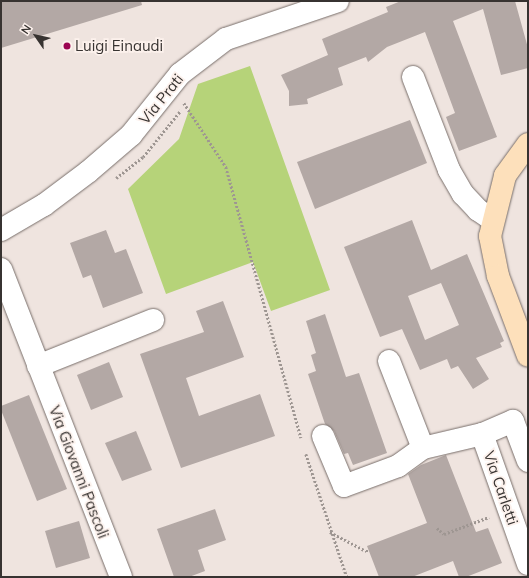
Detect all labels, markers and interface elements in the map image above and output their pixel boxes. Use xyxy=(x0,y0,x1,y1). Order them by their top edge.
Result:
north arrow xyxy=(16,16,56,56)
text: N xyxy=(18,22,34,37)
place label: Luigi Einaudi xyxy=(75,37,163,55)
marker: Luigi Einaudi xyxy=(62,41,72,51)
street label: Via Prati xyxy=(135,70,187,128)
street label: Via Giovanni Pascoli xyxy=(45,403,113,541)
street label: Via Carletti xyxy=(480,449,522,527)

